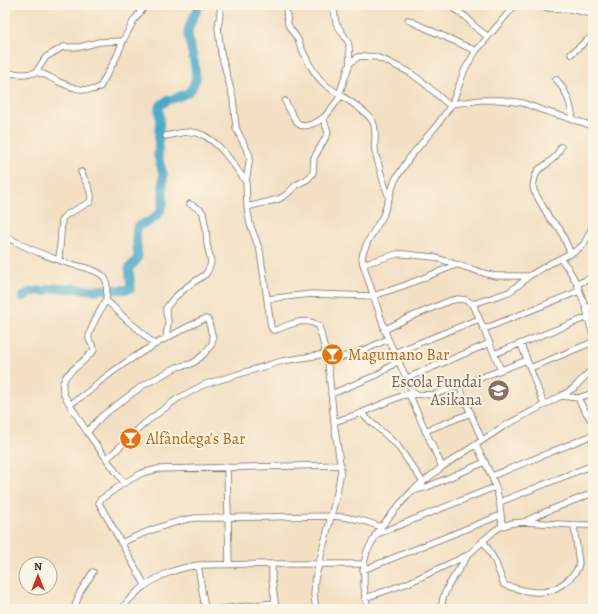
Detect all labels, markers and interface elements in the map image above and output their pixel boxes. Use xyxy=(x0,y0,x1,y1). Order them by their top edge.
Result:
bar icon: Magumano Bar xyxy=(319,342,345,368)
place label: Magumano Bar xyxy=(348,344,449,366)
place label: Escola Fundai Asikana xyxy=(391,371,483,411)
school or university icon: Escola Fundai Asikana xyxy=(485,378,511,404)
bar icon: Alfândega's Bar xyxy=(118,426,144,452)
place label: Alfândega's Bar xyxy=(145,428,245,450)
north arrow xyxy=(18,556,58,596)
text: N xyxy=(34,559,42,574)

